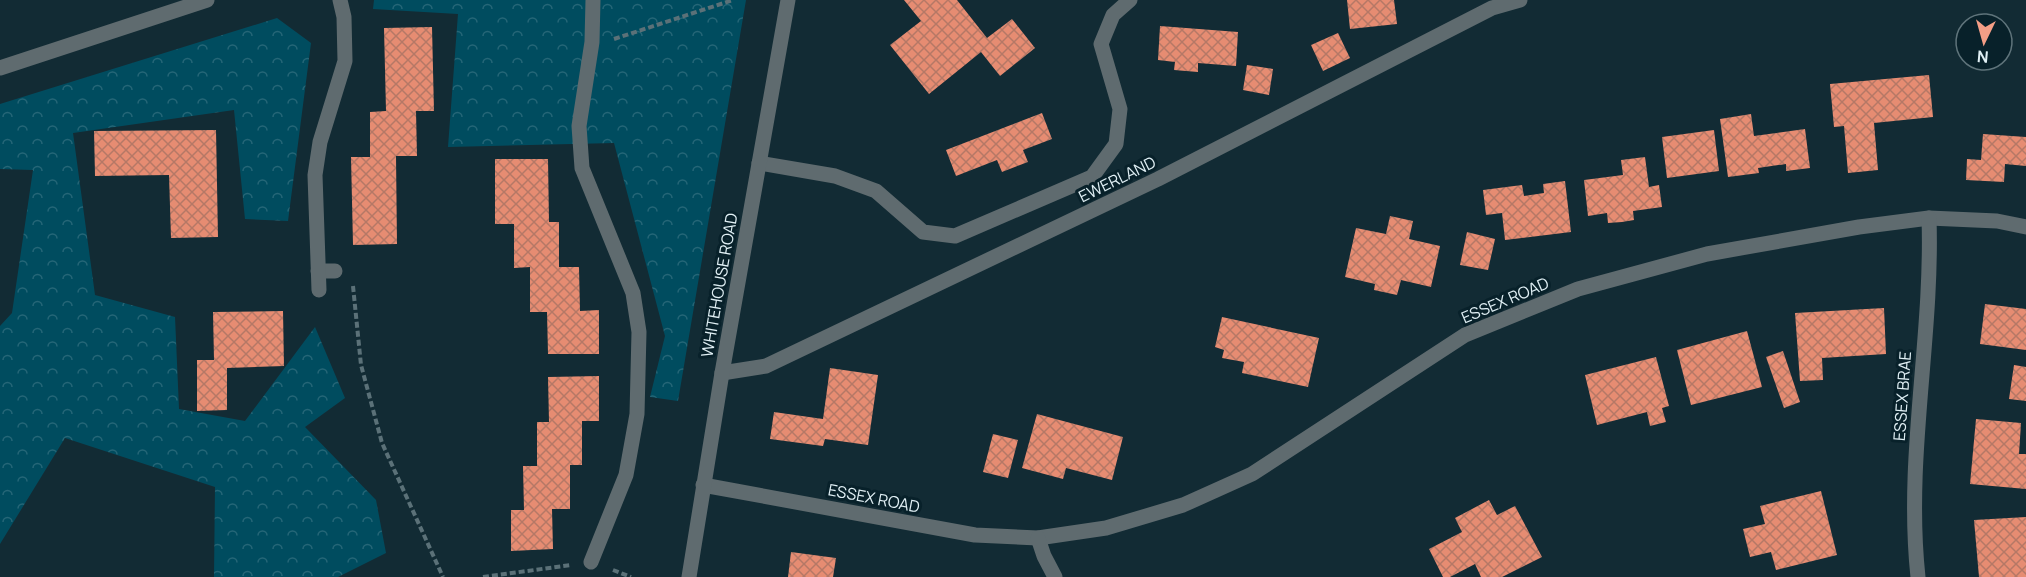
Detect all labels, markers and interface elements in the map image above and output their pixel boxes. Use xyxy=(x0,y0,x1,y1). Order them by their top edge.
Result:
north arrow xyxy=(1954,12,2014,72)
text: N xyxy=(1976,45,1989,68)
street label: EWERLAND xyxy=(1075,151,1159,207)
street label: WHITEHOUSE ROAD xyxy=(695,211,743,359)
street label: ESSEX ROAD xyxy=(1458,272,1552,328)
street label: ESSEX BRAE xyxy=(1888,350,1916,442)
street label: ESSEX ROAD xyxy=(826,478,922,518)

